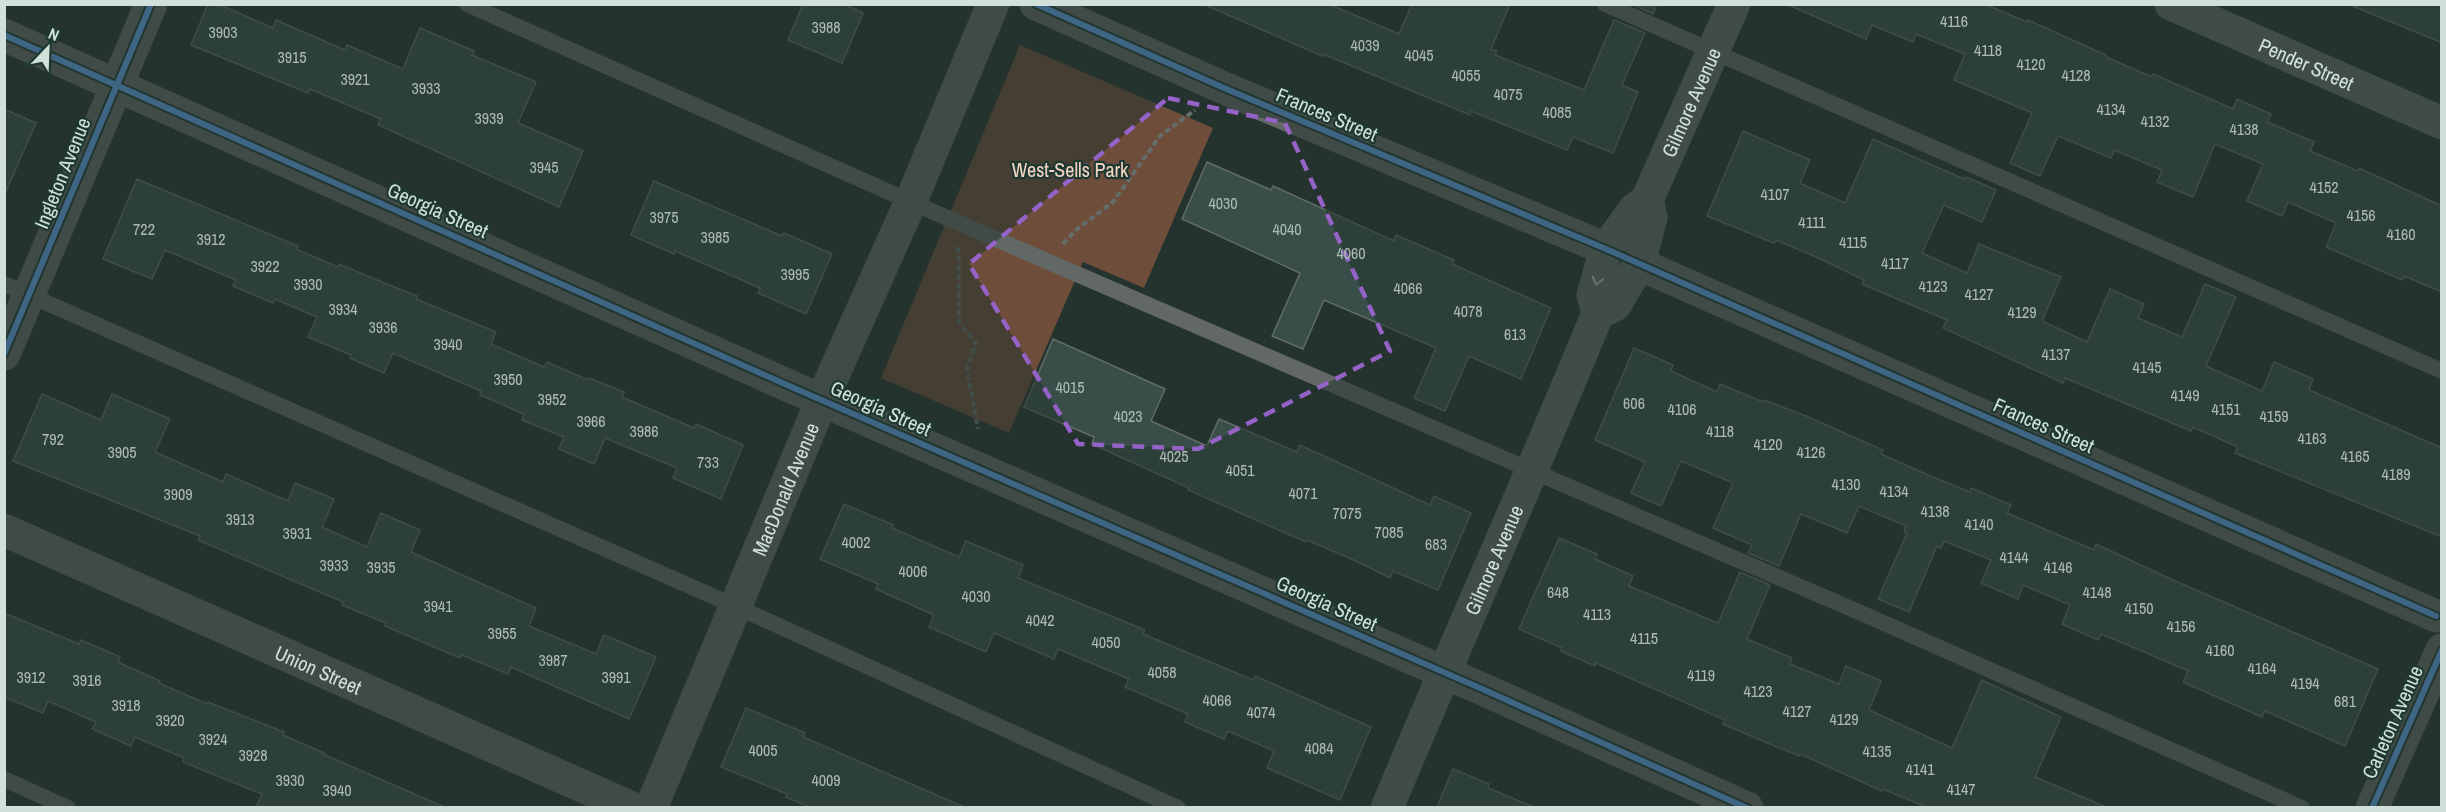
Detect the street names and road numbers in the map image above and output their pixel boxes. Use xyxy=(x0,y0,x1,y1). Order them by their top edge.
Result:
street label: Pender Street xyxy=(2255,31,2359,96)
street label: Gilmore Avenue xyxy=(1654,43,1727,161)
street label: Frances Street xyxy=(1272,81,1382,148)
street label: Ingleton Avenue xyxy=(27,114,97,232)
street label: Georgia Street xyxy=(383,176,493,244)
street label: Georgia Street xyxy=(826,374,936,442)
street label: Frances Street xyxy=(1989,391,2099,459)
street label: MacDonald Avenue xyxy=(745,418,825,560)
street label: Gilmore Avenue xyxy=(1457,501,1529,619)
street label: Georgia Street xyxy=(1272,569,1382,637)
street label: Union Street xyxy=(271,638,367,700)
street label: Carleton Avenue xyxy=(2355,661,2429,783)

